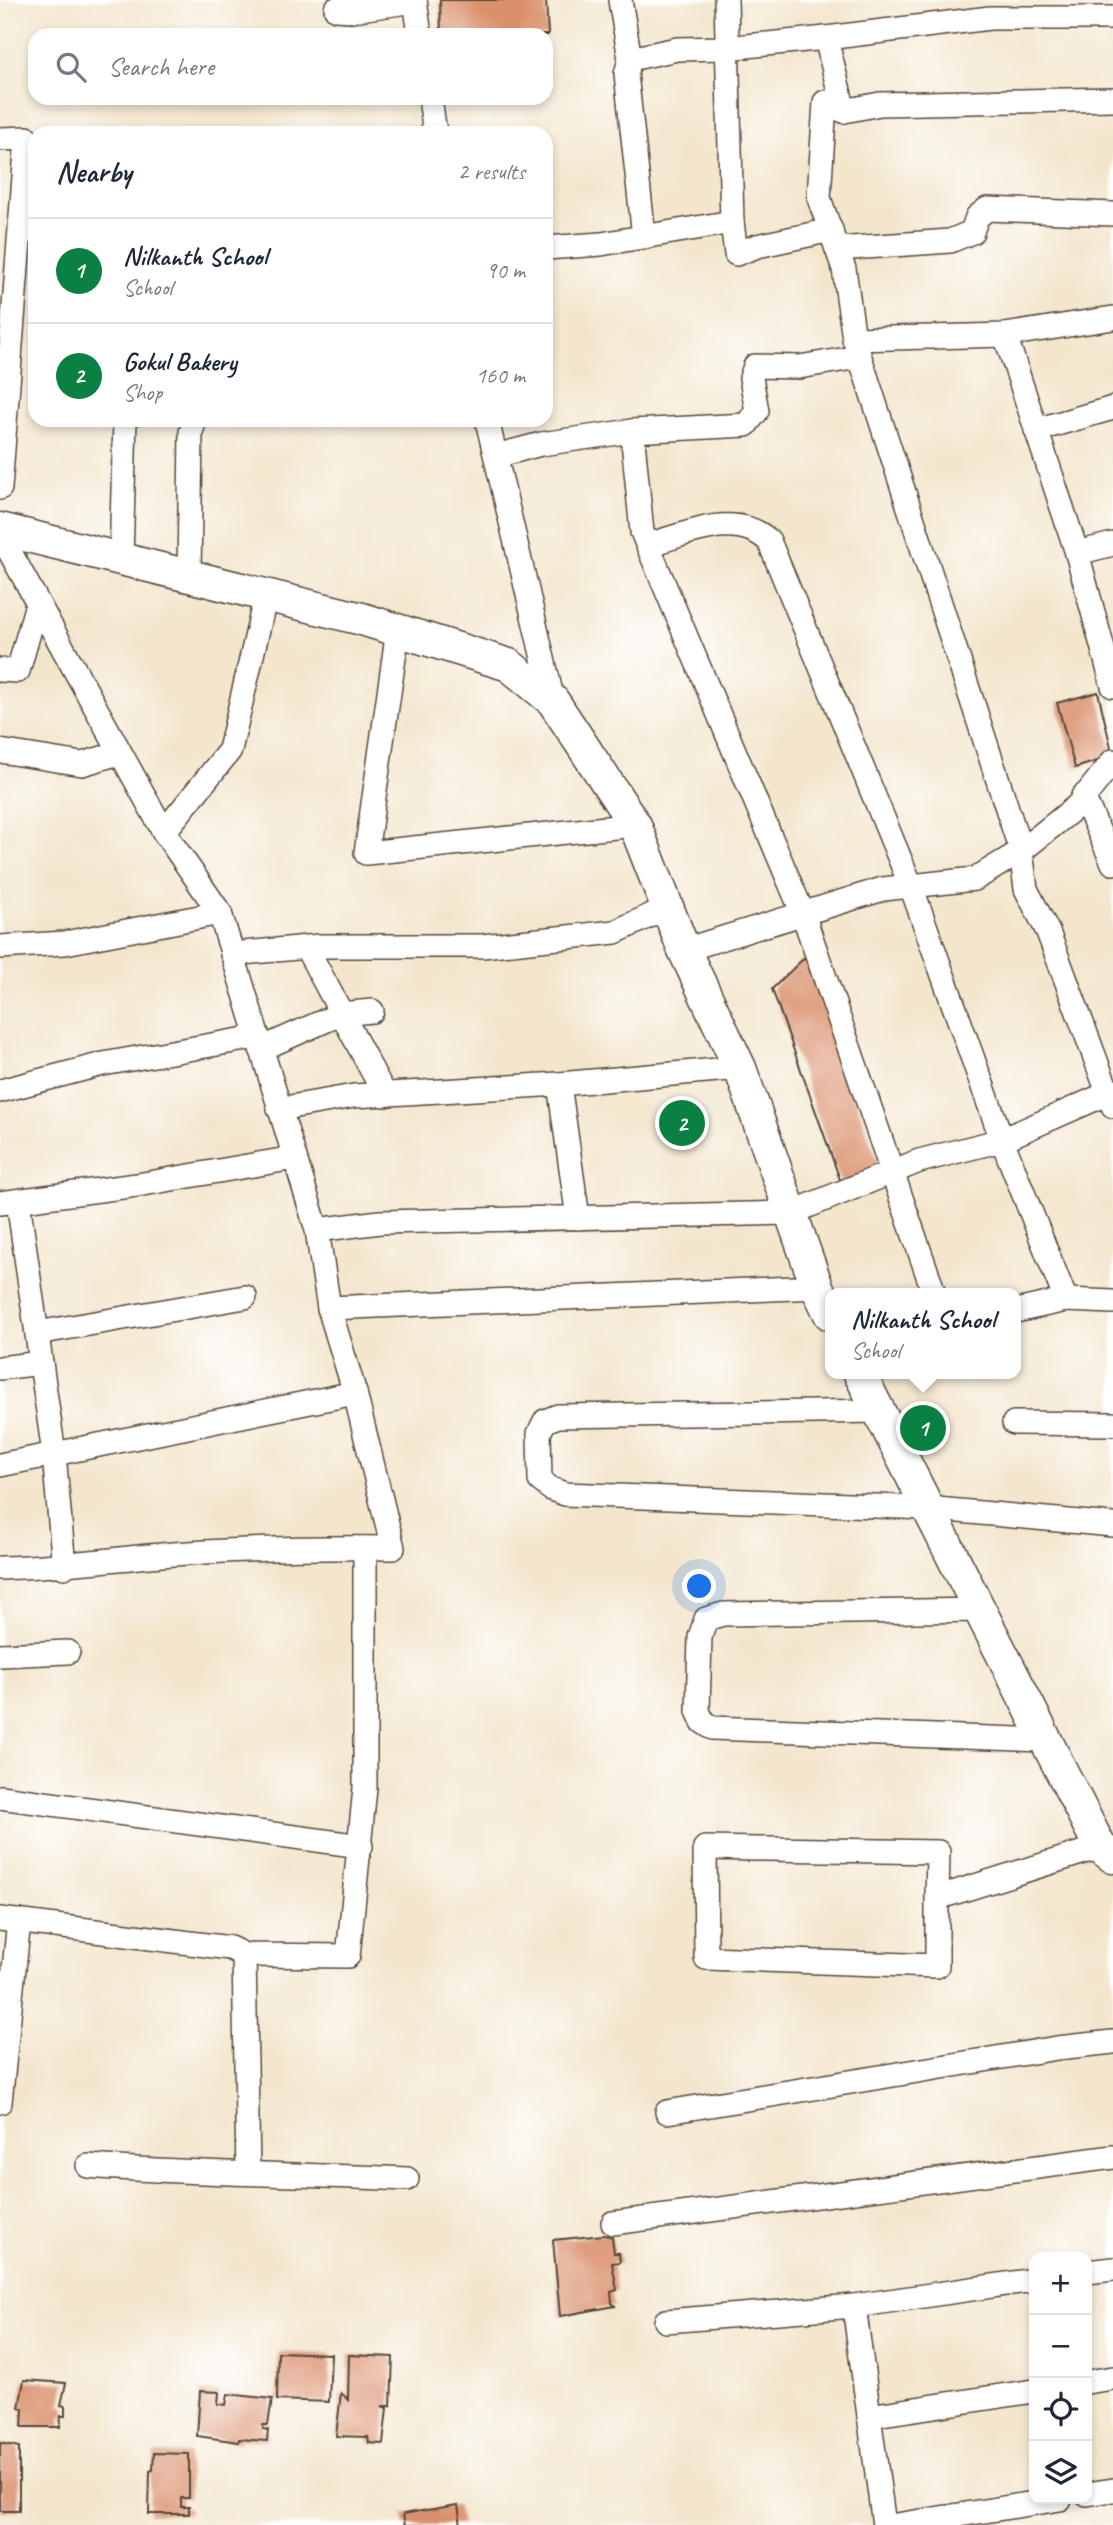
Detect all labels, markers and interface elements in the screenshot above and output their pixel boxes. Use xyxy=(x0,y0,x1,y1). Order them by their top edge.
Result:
search box xyxy=(28,28,553,105)
icon: search xyxy=(52,48,90,86)
text: Search here xyxy=(108,50,214,83)
text: Nearby xyxy=(56,153,132,191)
text: 2 results xyxy=(458,157,525,186)
text: Nilkanth School xyxy=(123,240,267,273)
text: 1 xyxy=(74,256,84,285)
text: 90 m xyxy=(486,256,525,285)
text: School xyxy=(123,273,172,302)
text: Gokul Bakery xyxy=(123,345,237,378)
text: 2 xyxy=(74,361,84,390)
text: 160 m xyxy=(476,361,525,390)
text: Shop xyxy=(123,378,162,407)
pin: 2 xyxy=(659,1097,705,1149)
popup xyxy=(825,1288,1021,1379)
text: Nilkanth School xyxy=(851,1303,995,1336)
text: School xyxy=(851,1336,900,1365)
pin: 1 xyxy=(900,1402,946,1454)
your location xyxy=(682,1569,716,1603)
map controls xyxy=(1029,2252,1092,2504)
button: + xyxy=(1029,2252,1092,2315)
button: − xyxy=(1029,2315,1092,2378)
button: locate xyxy=(1029,2378,1092,2441)
button: layers xyxy=(1029,2441,1092,2504)

